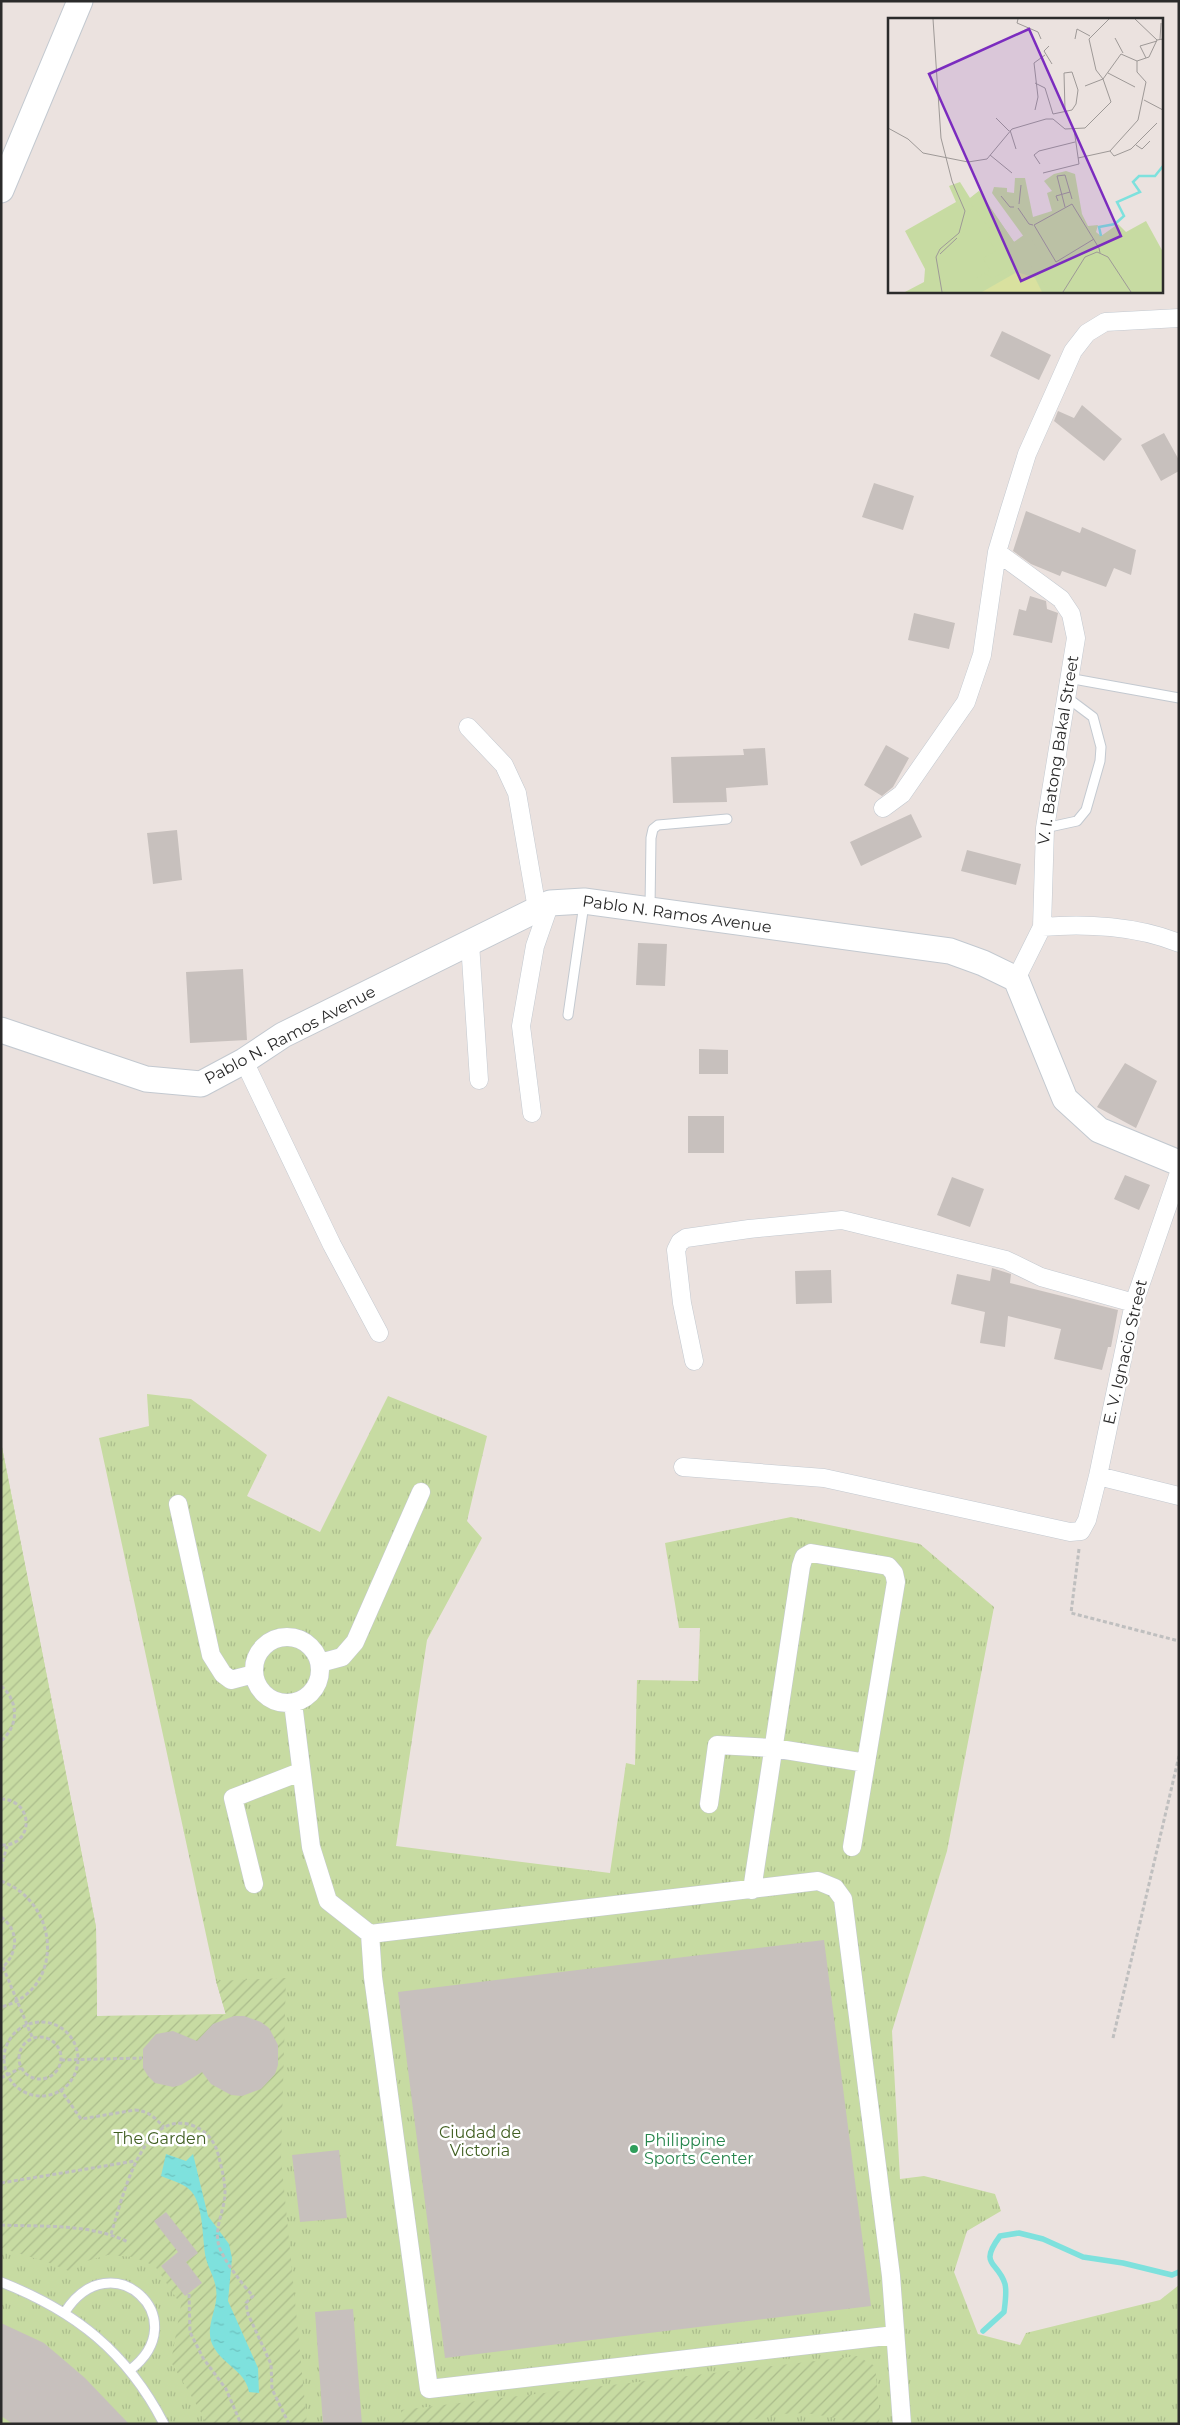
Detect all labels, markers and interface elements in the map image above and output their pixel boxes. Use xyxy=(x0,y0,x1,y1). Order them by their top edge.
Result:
inset map xyxy=(888,18,1162,292)
street label: V. I. Batong Bakal Street xyxy=(1034,653,1082,846)
street label: Pablo N. Ramos Avenue xyxy=(581,891,773,937)
street label: Pablo N. Ramos Avenue xyxy=(201,982,379,1088)
street label: E. V. Ignacio Street xyxy=(1099,1277,1151,1426)
park label: Ciudad de Victoria xyxy=(439,2123,521,2160)
park label: The Garden xyxy=(113,2129,207,2148)
place label: Philippine Sports Center xyxy=(644,2131,754,2168)
marker: Philippine Sports Center xyxy=(628,2143,640,2155)

